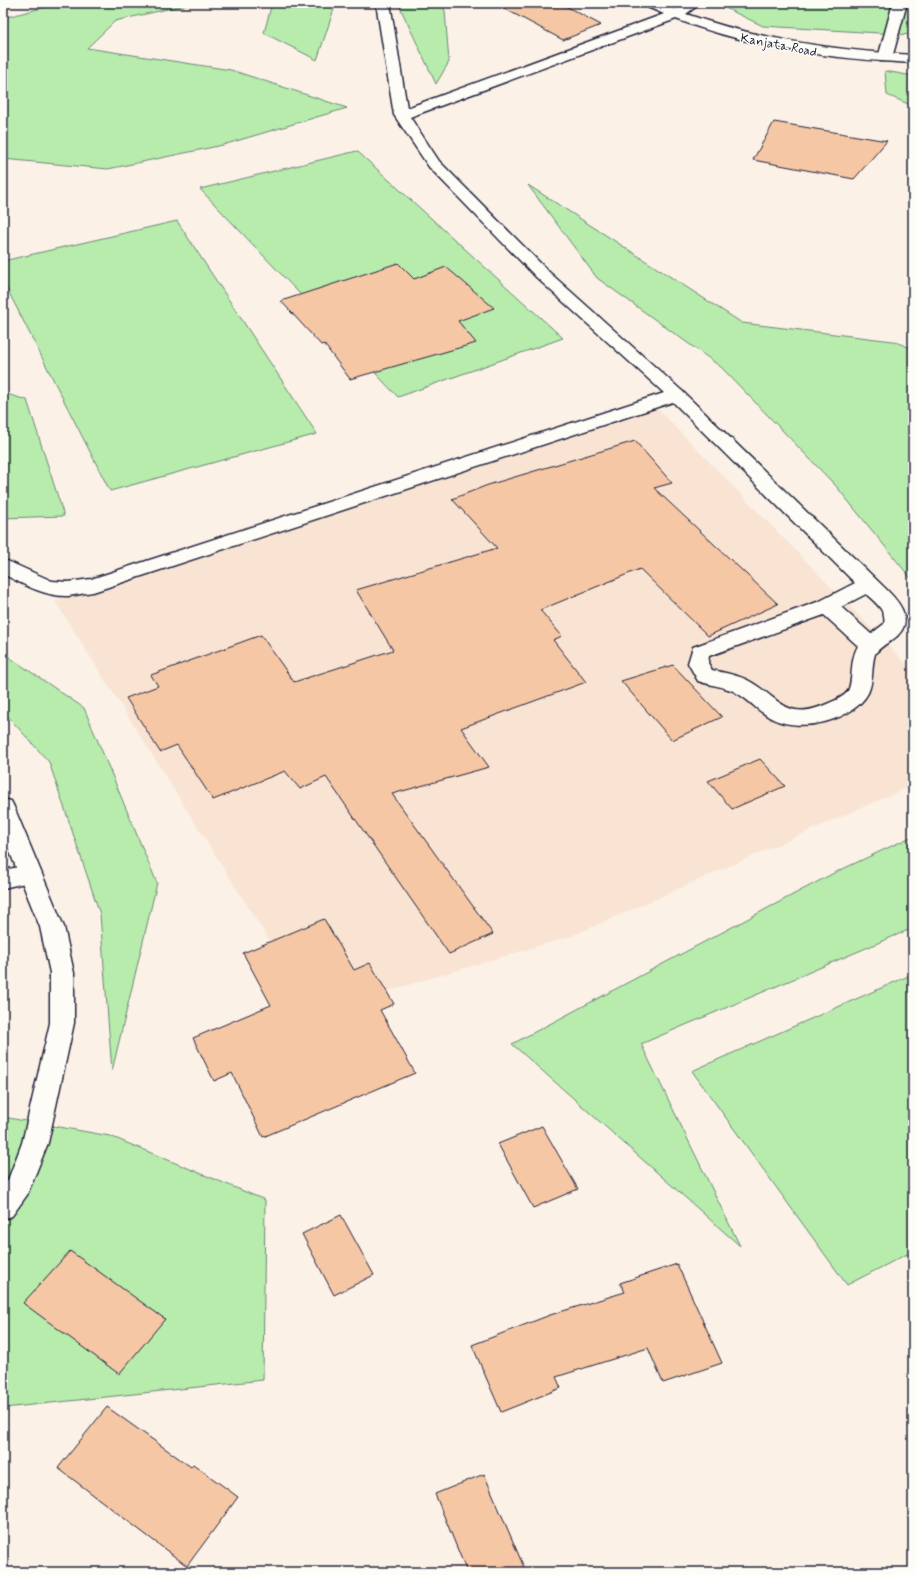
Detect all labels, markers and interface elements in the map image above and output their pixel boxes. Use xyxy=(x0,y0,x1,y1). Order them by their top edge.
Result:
street label: Kanjata Road xyxy=(739,30,818,61)

